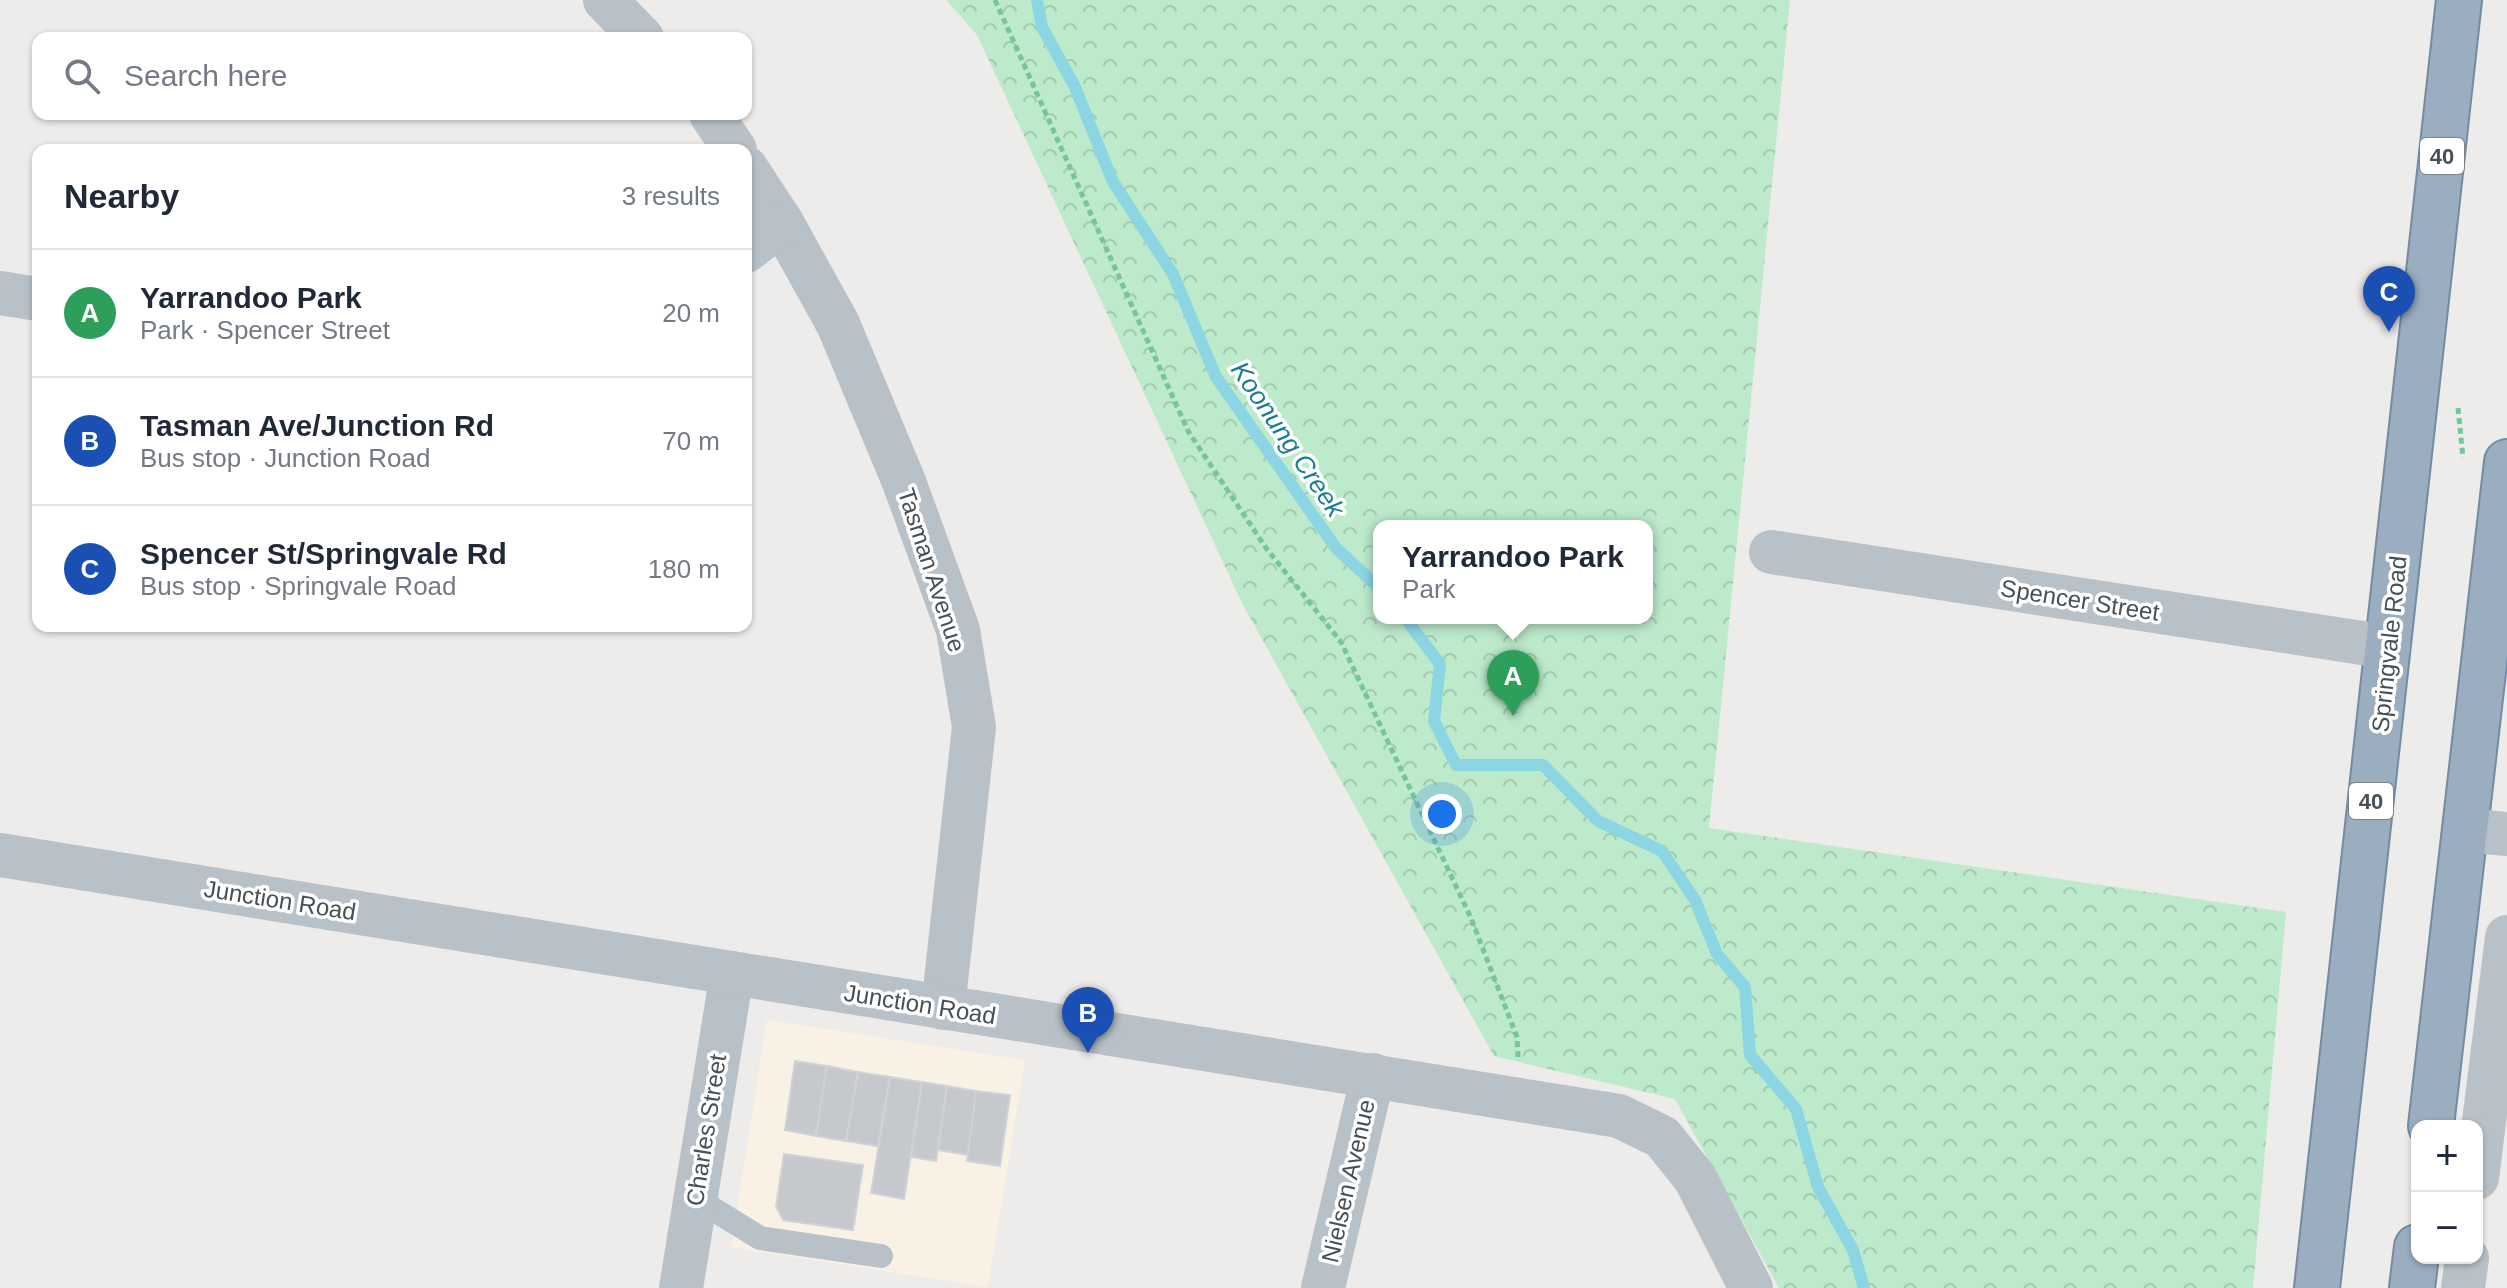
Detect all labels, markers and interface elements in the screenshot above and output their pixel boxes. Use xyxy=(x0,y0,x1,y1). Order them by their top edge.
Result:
search box xyxy=(32,32,752,120)
icon: search xyxy=(60,54,104,98)
text: Search here xyxy=(124,59,287,92)
road number: 40 xyxy=(2420,138,2464,174)
text: Nearby xyxy=(64,177,179,215)
text: 3 results xyxy=(622,181,720,211)
pin: C xyxy=(2363,266,2415,332)
text: Yarrandoo Park xyxy=(140,281,362,314)
text: A xyxy=(81,298,99,328)
text: 20 m xyxy=(662,298,720,328)
text: Park · Spencer Street xyxy=(140,315,390,345)
water label: Koonung Creek xyxy=(1225,356,1352,524)
text: Tasman Ave/Junction Rd xyxy=(140,409,494,442)
text: B xyxy=(81,426,99,456)
text: 70 m xyxy=(662,426,720,456)
text: Bus stop · Junction Road xyxy=(140,443,431,473)
street label: Tasman Avenue xyxy=(893,485,971,655)
popup xyxy=(1373,520,1653,624)
text: Spencer St/Springvale Rd xyxy=(140,537,507,570)
text: Yarrandoo Park xyxy=(1402,540,1624,573)
text: C xyxy=(81,554,99,584)
text: 180 m xyxy=(648,554,720,584)
street label: Springvale Road xyxy=(2366,554,2412,734)
text: Bus stop · Springvale Road xyxy=(140,571,457,601)
text: Park xyxy=(1402,574,1456,604)
street label: Spencer Street xyxy=(1999,574,2161,626)
pin: A xyxy=(1487,650,1539,716)
road number: 40 xyxy=(2349,783,2393,819)
your location xyxy=(1422,794,1462,834)
street label: Junction Road xyxy=(202,875,358,925)
street label: Junction Road xyxy=(842,979,998,1029)
pin: B xyxy=(1062,987,1114,1053)
street label: Charles Street xyxy=(681,1052,731,1208)
street label: Nielsen Avenue xyxy=(1316,1097,1380,1265)
map controls xyxy=(2411,1120,2483,1264)
button: + xyxy=(2411,1120,2483,1192)
button: − xyxy=(2411,1192,2483,1264)

